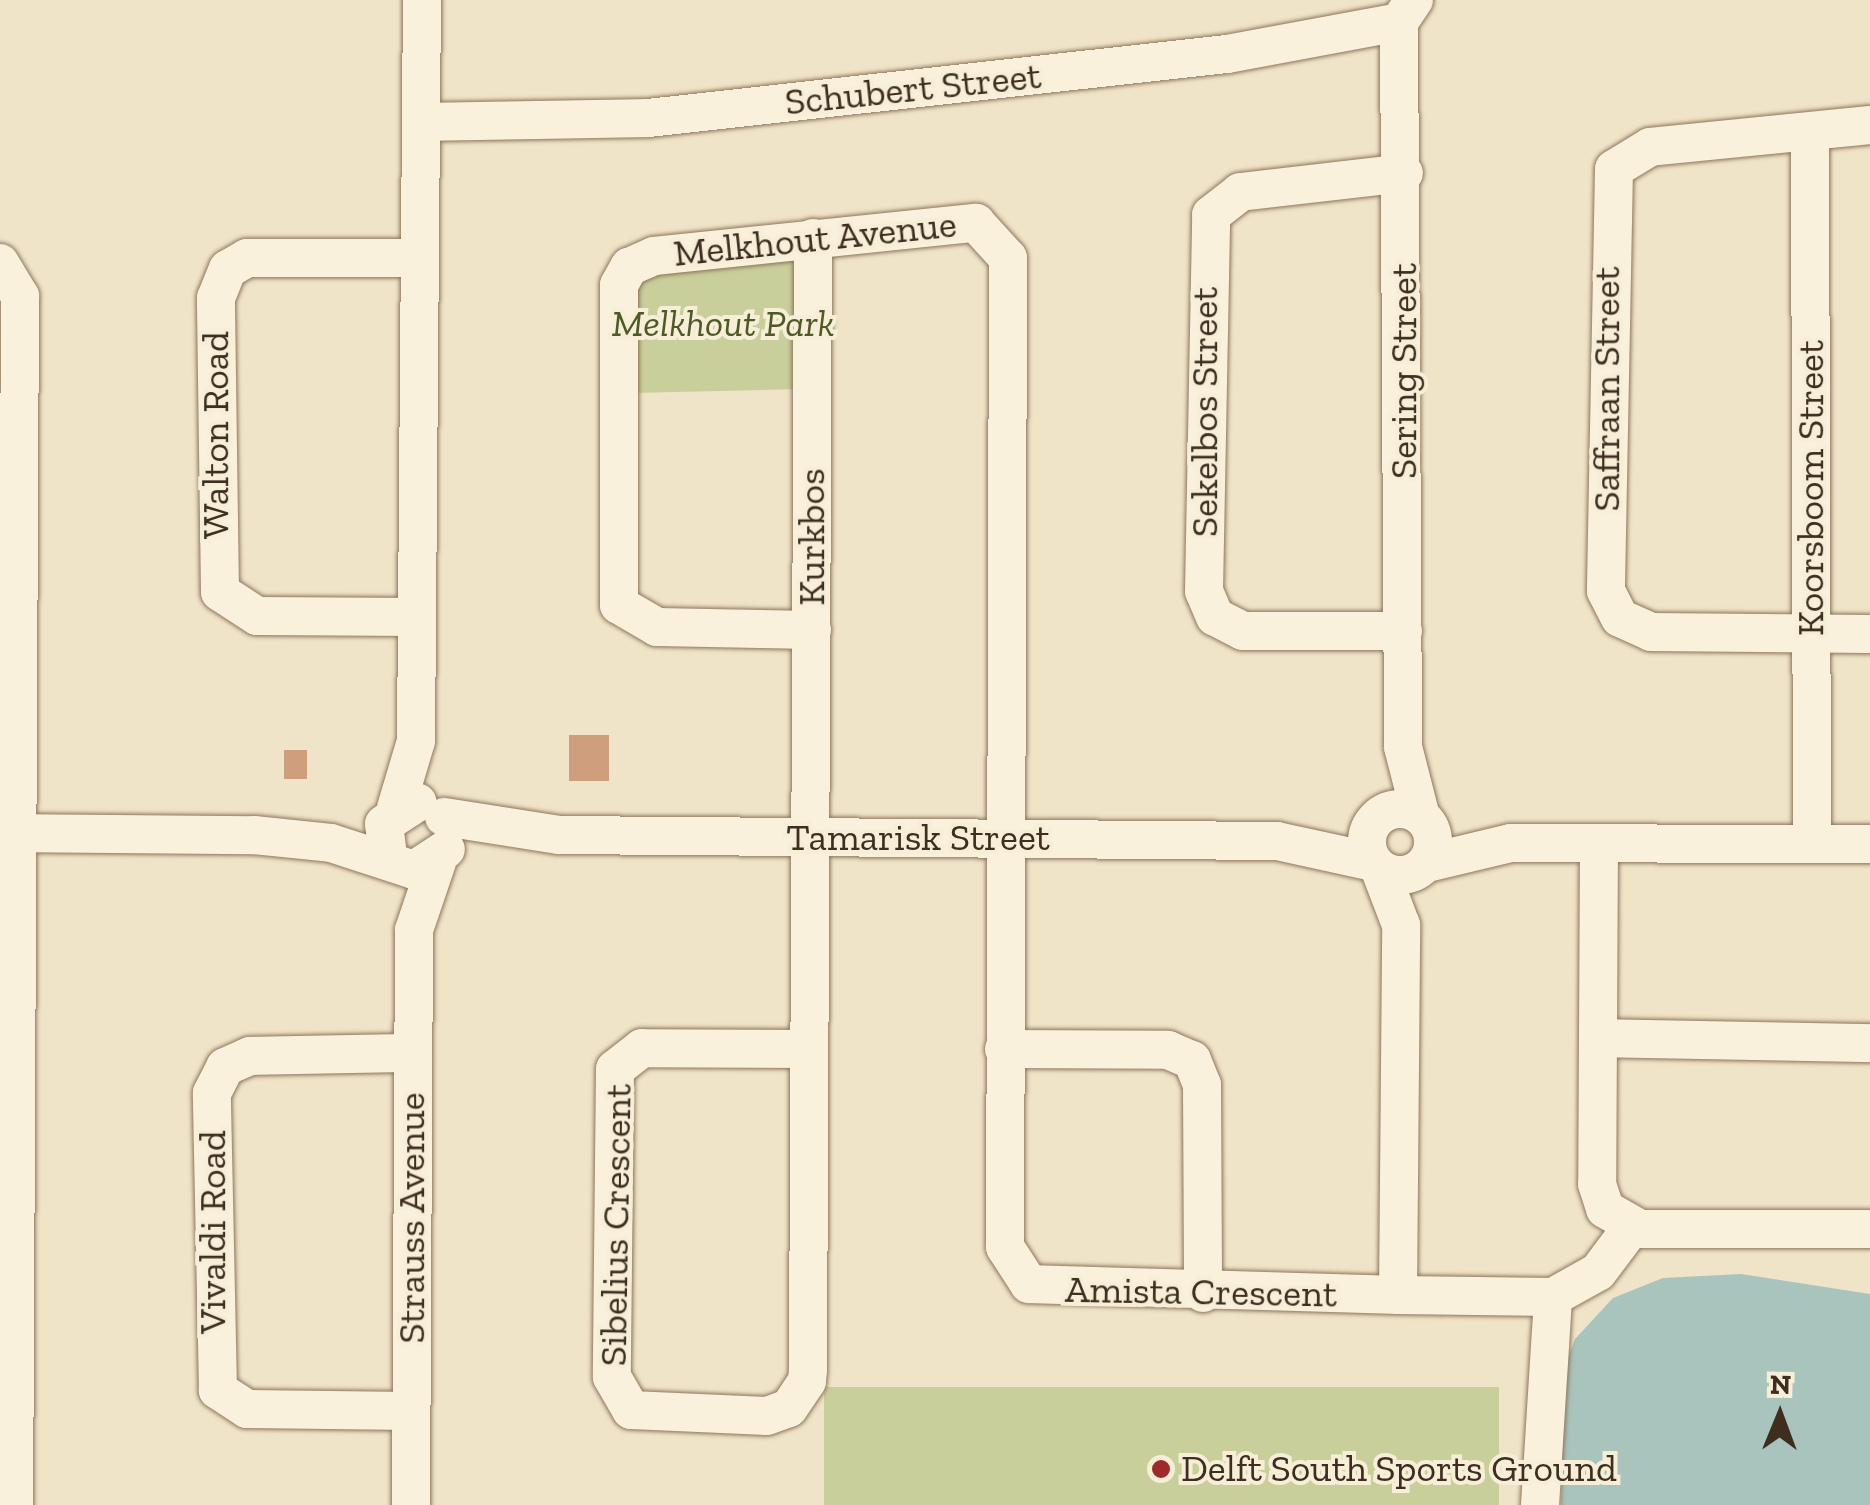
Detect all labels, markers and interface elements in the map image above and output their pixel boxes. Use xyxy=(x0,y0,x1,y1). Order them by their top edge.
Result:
street label: Schubert Street xyxy=(783,53,1043,125)
street label: Melkhout Avenue xyxy=(671,201,959,277)
street label: Sering Street xyxy=(1381,263,1427,479)
street label: Saffraan Street xyxy=(1584,266,1630,512)
street label: Sekelbos Street xyxy=(1182,287,1228,537)
park label: Melkhout Park xyxy=(612,301,834,347)
street label: Walton Road xyxy=(193,331,239,539)
street label: Koorsboom Street xyxy=(1788,340,1834,636)
street label: Kurkbos xyxy=(789,468,835,606)
street label: Tamarisk Street xyxy=(786,815,1050,861)
street label: Sibelius Crescent xyxy=(591,1083,641,1367)
street label: Strauss Avenue xyxy=(389,1092,435,1344)
street label: Vivaldi Road xyxy=(190,1130,236,1334)
street label: Amista Crescent xyxy=(1065,1267,1337,1317)
north arrow xyxy=(1730,1365,1830,1465)
text: N xyxy=(1770,1368,1791,1401)
place label: Delft South Sports Ground xyxy=(1181,1446,1617,1492)
marker: Delft South Sports Ground xyxy=(1150,1458,1172,1480)

